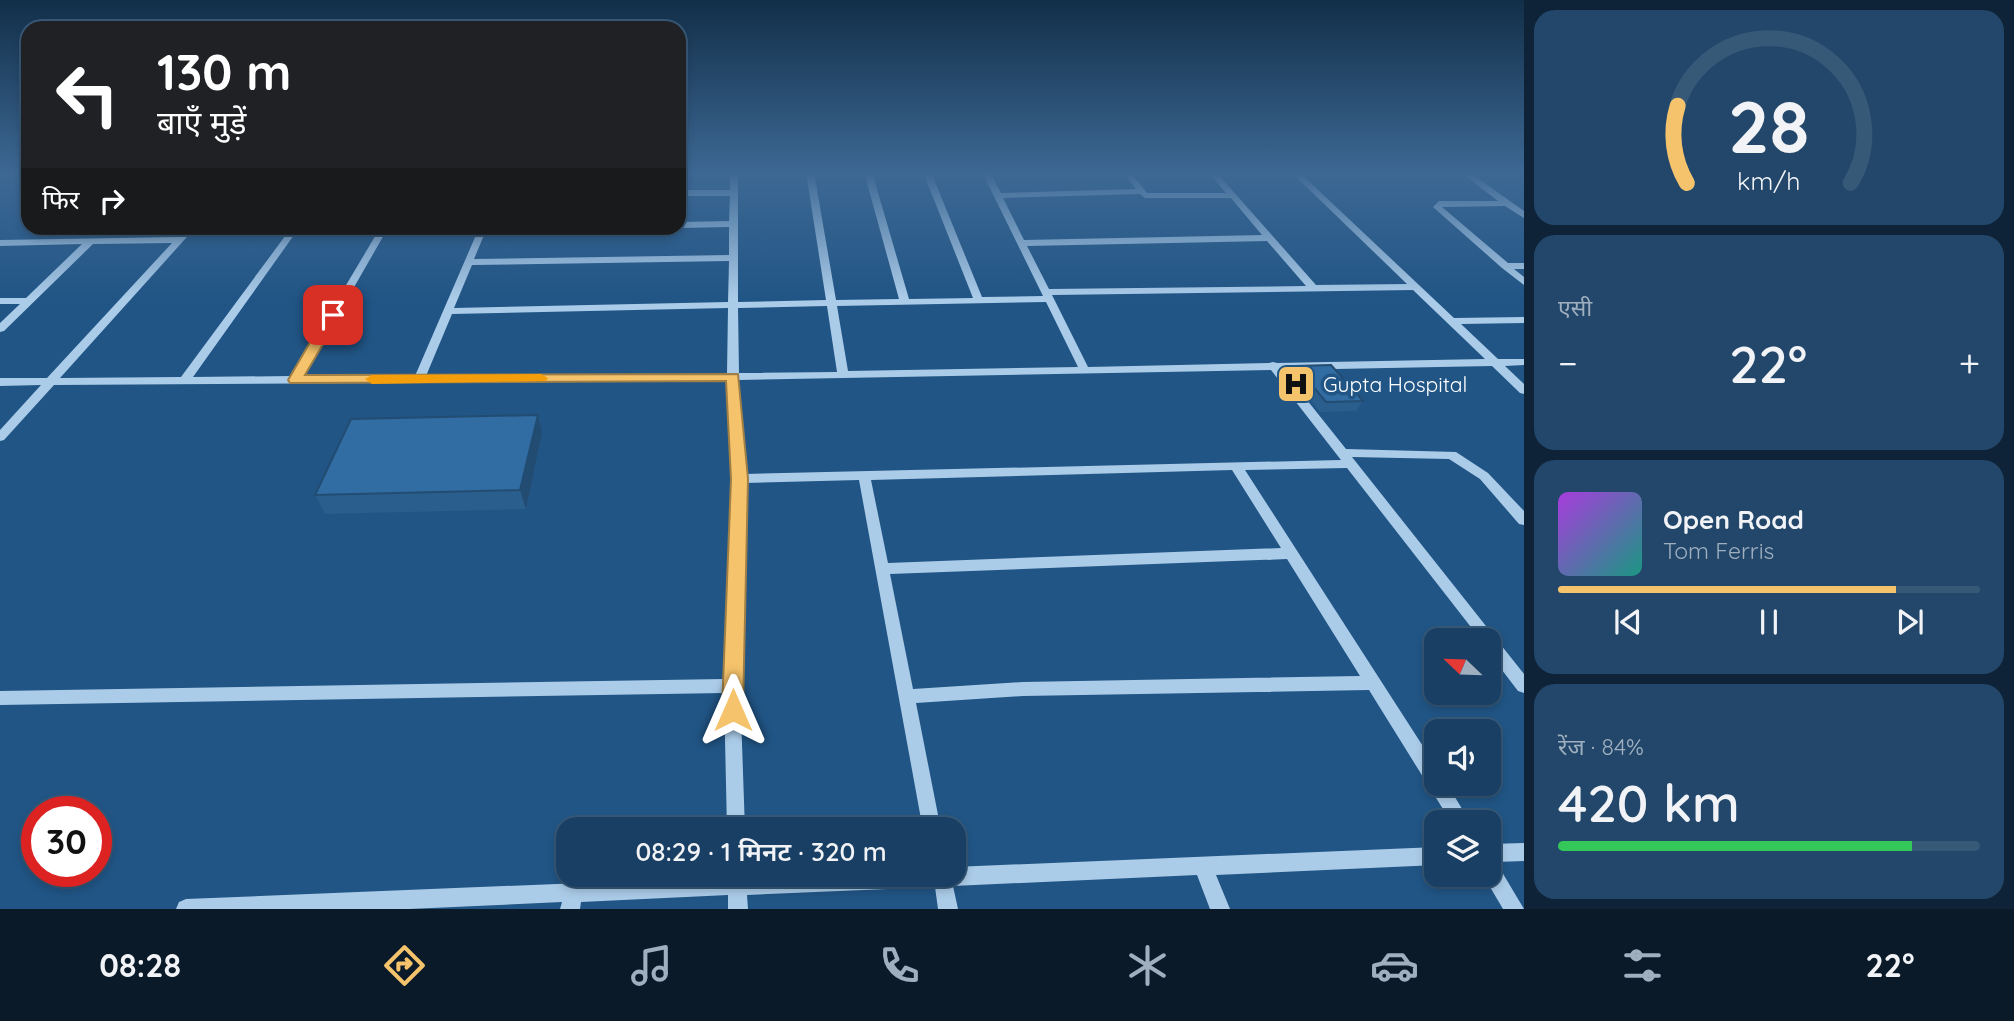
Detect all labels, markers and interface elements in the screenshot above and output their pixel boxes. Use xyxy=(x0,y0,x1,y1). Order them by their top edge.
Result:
text: 130 m xyxy=(157,41,291,102)
icon: left xyxy=(42,49,133,140)
text: 28 xyxy=(1728,81,1810,172)
text: बाएँ मुड़ें xyxy=(157,102,246,142)
text: km/h xyxy=(1737,165,1801,196)
icon: right xyxy=(93,182,131,220)
text: फिर xyxy=(42,183,79,216)
pin xyxy=(303,285,363,345)
text: एसी xyxy=(1558,293,1592,322)
icon: arrive xyxy=(314,296,352,334)
text: 22° xyxy=(1729,331,1807,396)
text: − xyxy=(1558,339,1578,387)
text: + xyxy=(1959,339,1980,387)
hospital icon: Gupta Hospital xyxy=(1275,363,1317,405)
place label: Gupta Hospital xyxy=(1323,371,1467,397)
text: Open Road xyxy=(1663,503,1804,536)
text: Tom Ferris xyxy=(1663,536,1774,565)
icon: previous xyxy=(1609,603,1647,641)
icon: pause xyxy=(1750,603,1788,641)
icon: next xyxy=(1891,603,1929,641)
north arrow xyxy=(1424,628,1502,705)
map controls xyxy=(1424,628,1501,887)
position arrow xyxy=(696,673,770,747)
button: sound xyxy=(1424,719,1501,796)
text: रेंज · 84% xyxy=(1558,732,1644,761)
text: 420 km xyxy=(1558,770,1740,835)
speed limit sign: 30 xyxy=(21,796,112,887)
button: layers xyxy=(1424,810,1501,887)
text: 08:29 · 1 मिनट · 320 m xyxy=(635,835,887,868)
icon: directions xyxy=(380,941,429,990)
icon: music xyxy=(627,941,676,990)
icon: phone xyxy=(875,941,924,990)
icon: climate xyxy=(1123,941,1172,990)
icon: car xyxy=(1370,941,1419,990)
icon: filters xyxy=(1618,941,1667,990)
text: 08:28 xyxy=(99,945,181,985)
text: 22° xyxy=(1866,945,1915,985)

